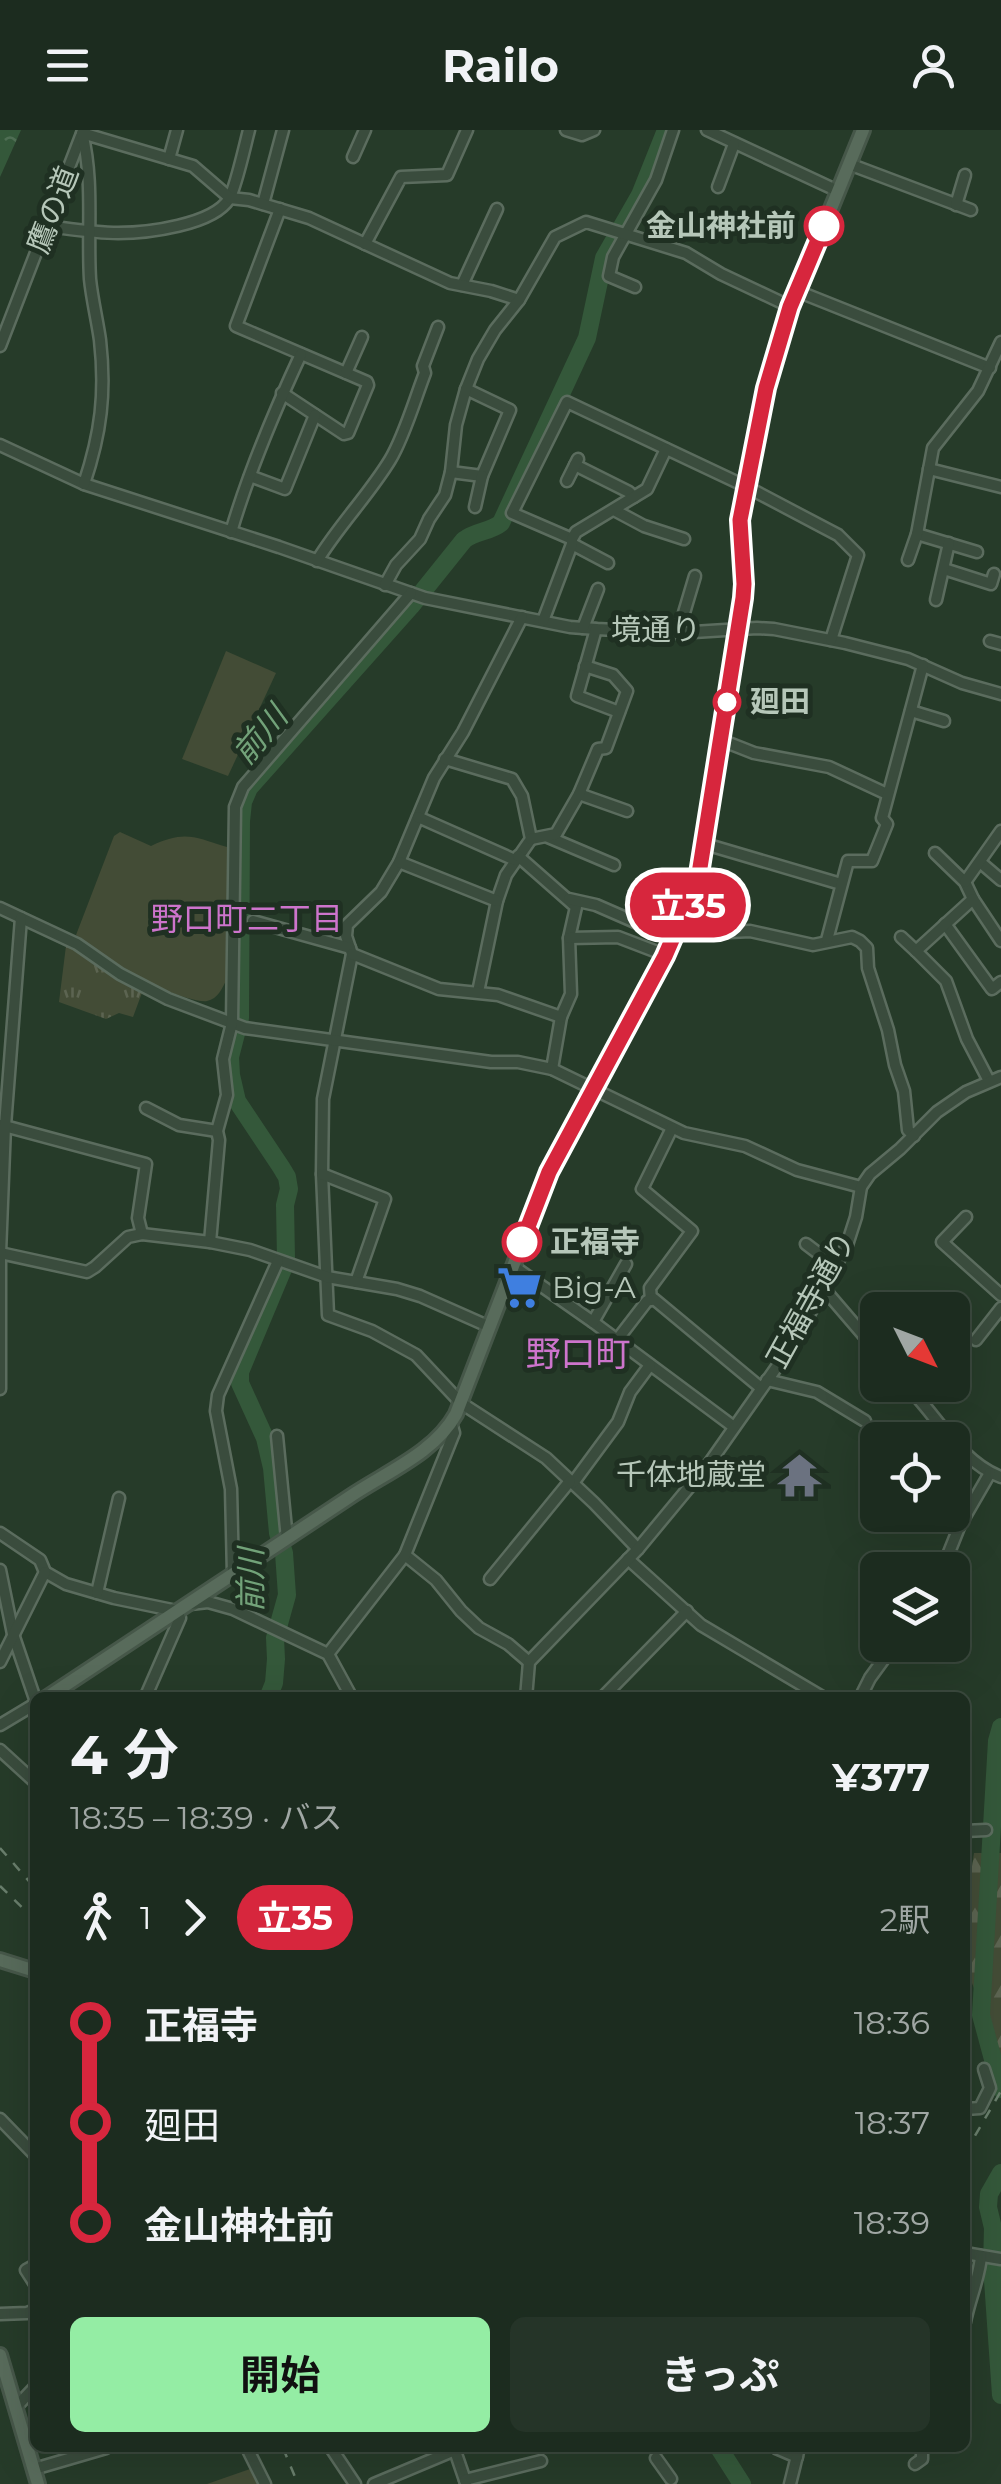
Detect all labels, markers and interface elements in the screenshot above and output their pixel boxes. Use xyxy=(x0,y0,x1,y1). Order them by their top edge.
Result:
icon: menu xyxy=(40,38,95,93)
text: Railo xyxy=(442,38,559,93)
icon: person xyxy=(906,38,961,93)
street label: 鷹の道 xyxy=(19,161,86,258)
place label: 金山神社前 xyxy=(646,207,796,244)
marker: 金山神社前 xyxy=(805,207,843,245)
street label: 境通り xyxy=(611,611,701,648)
place label: 廻田 xyxy=(750,683,810,720)
marker: 廻田 xyxy=(714,689,740,715)
water label: 前川 xyxy=(224,695,297,772)
line badge: 立35 xyxy=(630,872,746,938)
text: 立35 xyxy=(650,884,726,927)
district label: 野口町二丁目 xyxy=(151,899,343,938)
marker: 正福寺 xyxy=(503,1223,541,1261)
place label: 正福寺 xyxy=(550,1223,640,1260)
street label: 正福寺通り xyxy=(758,1225,863,1374)
supermarket icon: Big-A xyxy=(495,1264,543,1312)
place label: Big-A xyxy=(552,1269,636,1306)
north arrow xyxy=(860,1292,970,1402)
map controls xyxy=(860,1292,970,1662)
district label: 野口町 xyxy=(525,1332,631,1375)
button: locate xyxy=(860,1422,970,1532)
temple icon: 千体地蔵堂 xyxy=(775,1451,823,1499)
place label: 千体地蔵堂 xyxy=(616,1456,766,1493)
water label: 前川 xyxy=(231,1545,270,1612)
button: layers xyxy=(860,1552,970,1662)
text: 4 分 xyxy=(70,1721,178,1788)
text: ¥377 xyxy=(832,1754,930,1801)
text: 18:35 – 18:39 · バス xyxy=(70,1798,342,1837)
icon: walk xyxy=(70,1890,125,1945)
icon: forward xyxy=(167,1890,222,1945)
text: 立35 xyxy=(257,1896,333,1939)
text: 1 xyxy=(140,1898,152,1937)
text: 2駅 xyxy=(880,1900,930,1939)
text: 正福寺 xyxy=(144,2002,258,2049)
text: 18:36 xyxy=(854,2003,930,2042)
text: 廻田 xyxy=(144,2102,220,2149)
text: 18:37 xyxy=(855,2103,930,2142)
text: 金山神社前 xyxy=(144,2202,334,2249)
text: 18:39 xyxy=(854,2203,930,2242)
button: 開始 xyxy=(70,2317,490,2432)
button: きっぷ xyxy=(510,2317,930,2432)

